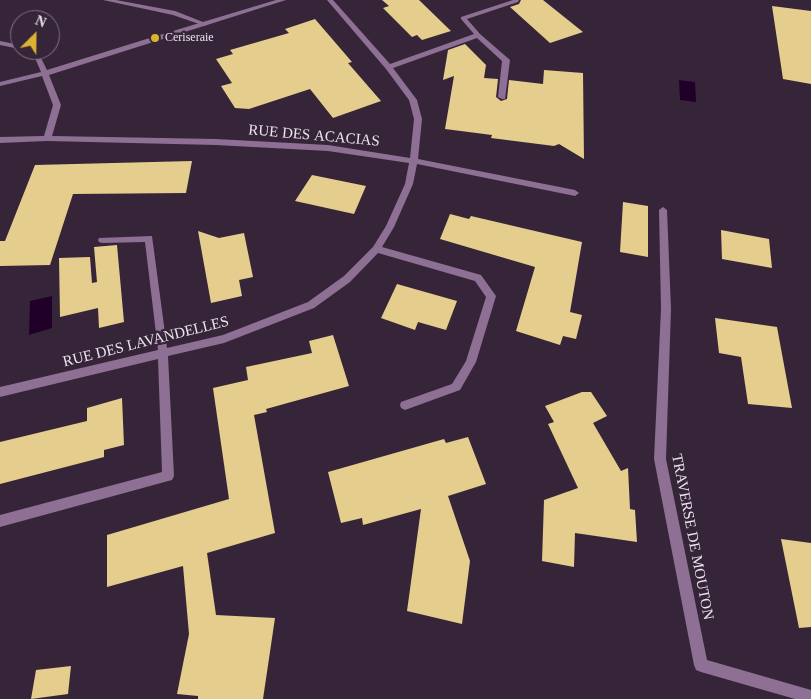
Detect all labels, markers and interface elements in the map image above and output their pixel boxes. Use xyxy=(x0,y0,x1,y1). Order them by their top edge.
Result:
north arrow xyxy=(10,10,60,60)
text: N xyxy=(33,13,48,31)
place label: Ceriseraie xyxy=(165,31,214,45)
marker: Ceriseraie xyxy=(149,32,161,44)
street label: RUE DES ACACIAS xyxy=(248,121,380,151)
street label: RUE DES LAVANDELLES xyxy=(61,313,231,371)
street label: TRAVERSE DE MOUTON xyxy=(667,453,717,621)

